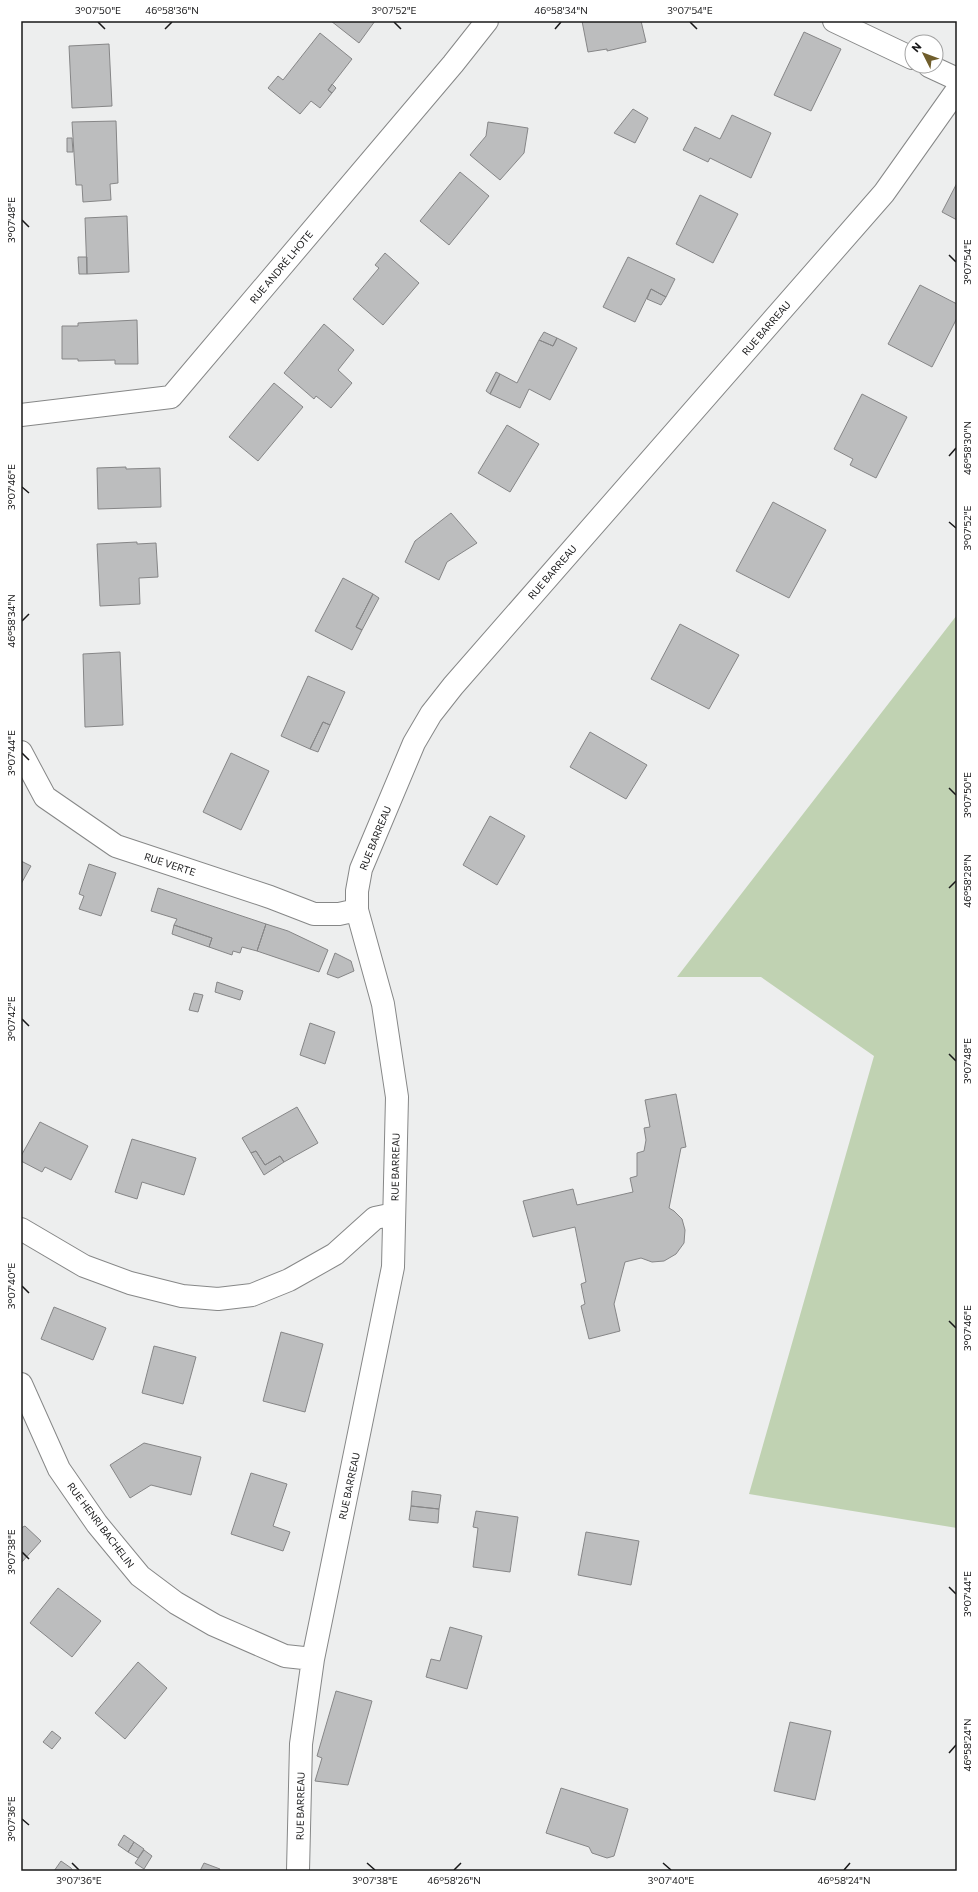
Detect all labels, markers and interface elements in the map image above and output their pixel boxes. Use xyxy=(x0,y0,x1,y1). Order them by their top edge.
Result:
text: 3°07'50"E xyxy=(75,4,121,16)
text: 46°58'36"N xyxy=(145,4,199,16)
text: 3°07'52"E xyxy=(371,4,417,16)
text: 46°58'34"N xyxy=(534,4,588,16)
text: 3°07'54"E xyxy=(667,4,713,16)
north arrow xyxy=(904,34,944,74)
text: N xyxy=(909,40,924,54)
text: 3°07'48"E xyxy=(5,197,17,243)
street label: RUE ANDRÉ LHOTE xyxy=(247,228,315,306)
text: 3°07'54"E xyxy=(961,239,973,285)
street label: RUE BARREAU xyxy=(739,298,793,358)
text: 46°58'30"N xyxy=(961,421,973,475)
text: 3°07'46"E xyxy=(5,464,17,510)
text: 3°07'52"E xyxy=(961,505,973,551)
street label: RUE BARREAU xyxy=(525,542,579,602)
text: 46°58'34"N xyxy=(5,594,17,648)
text: 3°07'44"E xyxy=(5,730,17,776)
text: 3°07'50"E xyxy=(961,772,973,818)
street label: RUE BARREAU xyxy=(357,804,393,872)
street label: RUE VERTE xyxy=(143,850,197,878)
text: 46°58'28"N xyxy=(961,854,973,908)
text: 3°07'42"E xyxy=(5,996,17,1042)
text: 3°07'48"E xyxy=(961,1038,973,1084)
street label: RUE BARREAU xyxy=(388,1133,402,1201)
text: 3°07'40"E xyxy=(5,1263,17,1309)
text: 3°07'46"E xyxy=(961,1305,973,1351)
street label: RUE BARREAU xyxy=(336,1451,362,1521)
street label: RUE HENRI BACHELIN xyxy=(65,1480,137,1570)
text: 3°07'38"E xyxy=(5,1529,17,1575)
text: 3°07'44"E xyxy=(961,1571,973,1617)
text: 46°58'24"N xyxy=(961,1718,973,1772)
street label: RUE BARREAU xyxy=(293,1772,307,1840)
text: 3°07'36"E xyxy=(5,1796,17,1842)
text: 3°07'36"E xyxy=(56,1874,102,1886)
text: 3°07'38"E xyxy=(352,1874,398,1886)
text: 46°58'26"N xyxy=(427,1874,481,1886)
text: 3°07'40"E xyxy=(648,1874,694,1886)
text: 46°58'24"N xyxy=(817,1874,871,1886)

